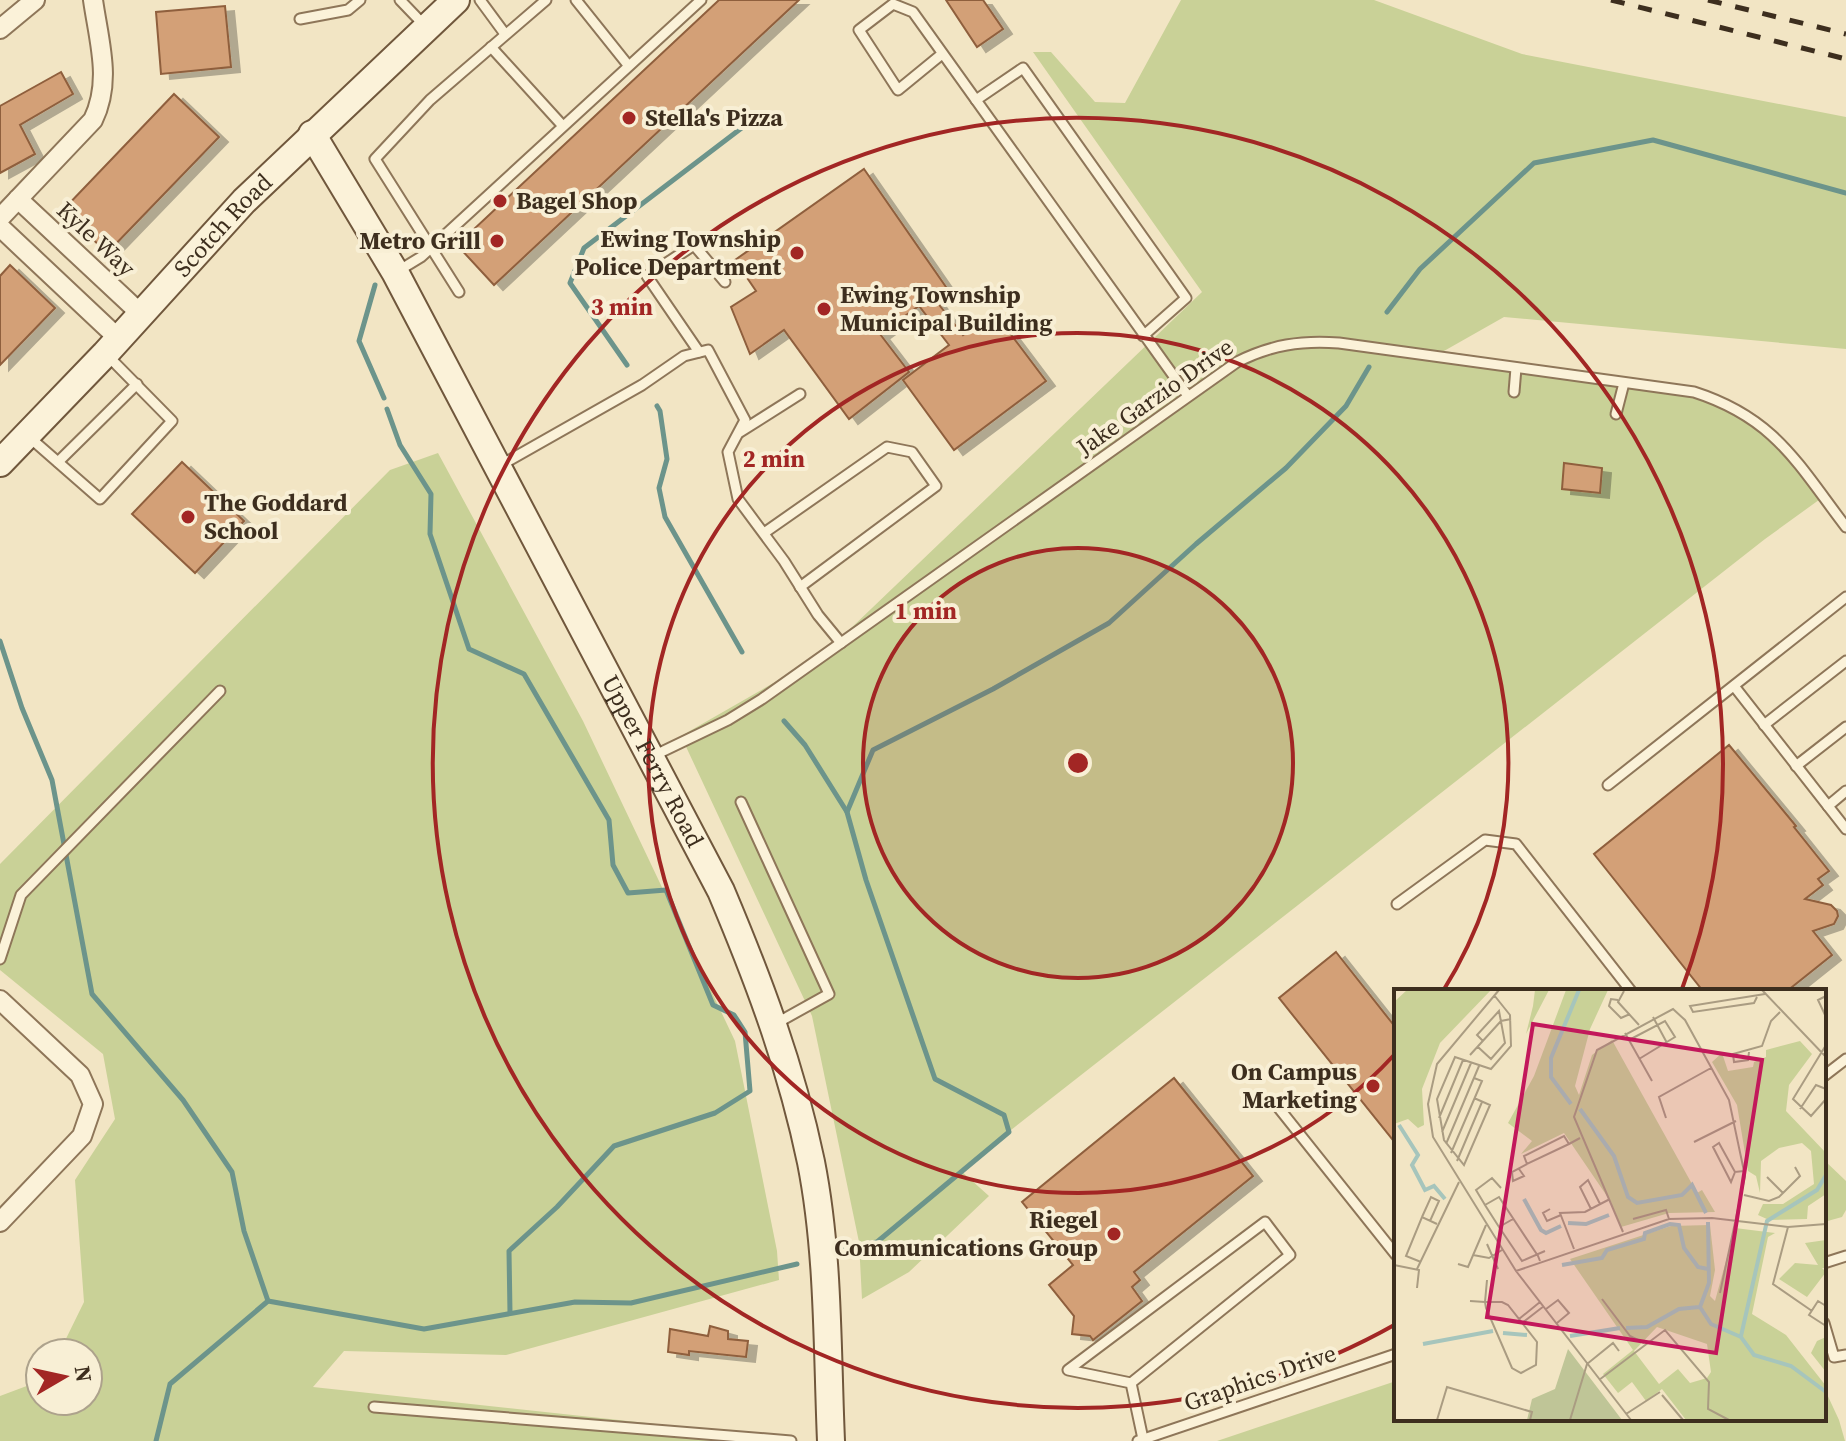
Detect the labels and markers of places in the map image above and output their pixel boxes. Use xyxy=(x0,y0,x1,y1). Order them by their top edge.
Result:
place label: Stella's Pizza xyxy=(645,101,783,134)
marker: Stella's Pizza xyxy=(620,109,638,127)
place label: Bagel Shop xyxy=(516,184,638,217)
marker: Bagel Shop xyxy=(491,192,509,210)
place label: Ewing Township Police Department xyxy=(574,222,781,283)
place label: Metro Grill xyxy=(359,224,481,257)
marker: Metro Grill xyxy=(488,232,506,250)
marker: Ewing Township Police Department xyxy=(788,244,806,262)
place label: Ewing Township Municipal Building xyxy=(840,278,1052,339)
marker: Ewing Township Municipal Building xyxy=(815,300,833,318)
place label: The Goddard School xyxy=(204,486,348,547)
marker: The Goddard School xyxy=(179,508,197,526)
centre of rings xyxy=(1064,749,1092,777)
place label: On Campus Marketing xyxy=(1231,1055,1357,1116)
marker: On Campus Marketing xyxy=(1364,1077,1382,1095)
place label: Riegel Communications Group xyxy=(834,1203,1098,1264)
marker: Riegel Communications Group xyxy=(1105,1225,1123,1243)

